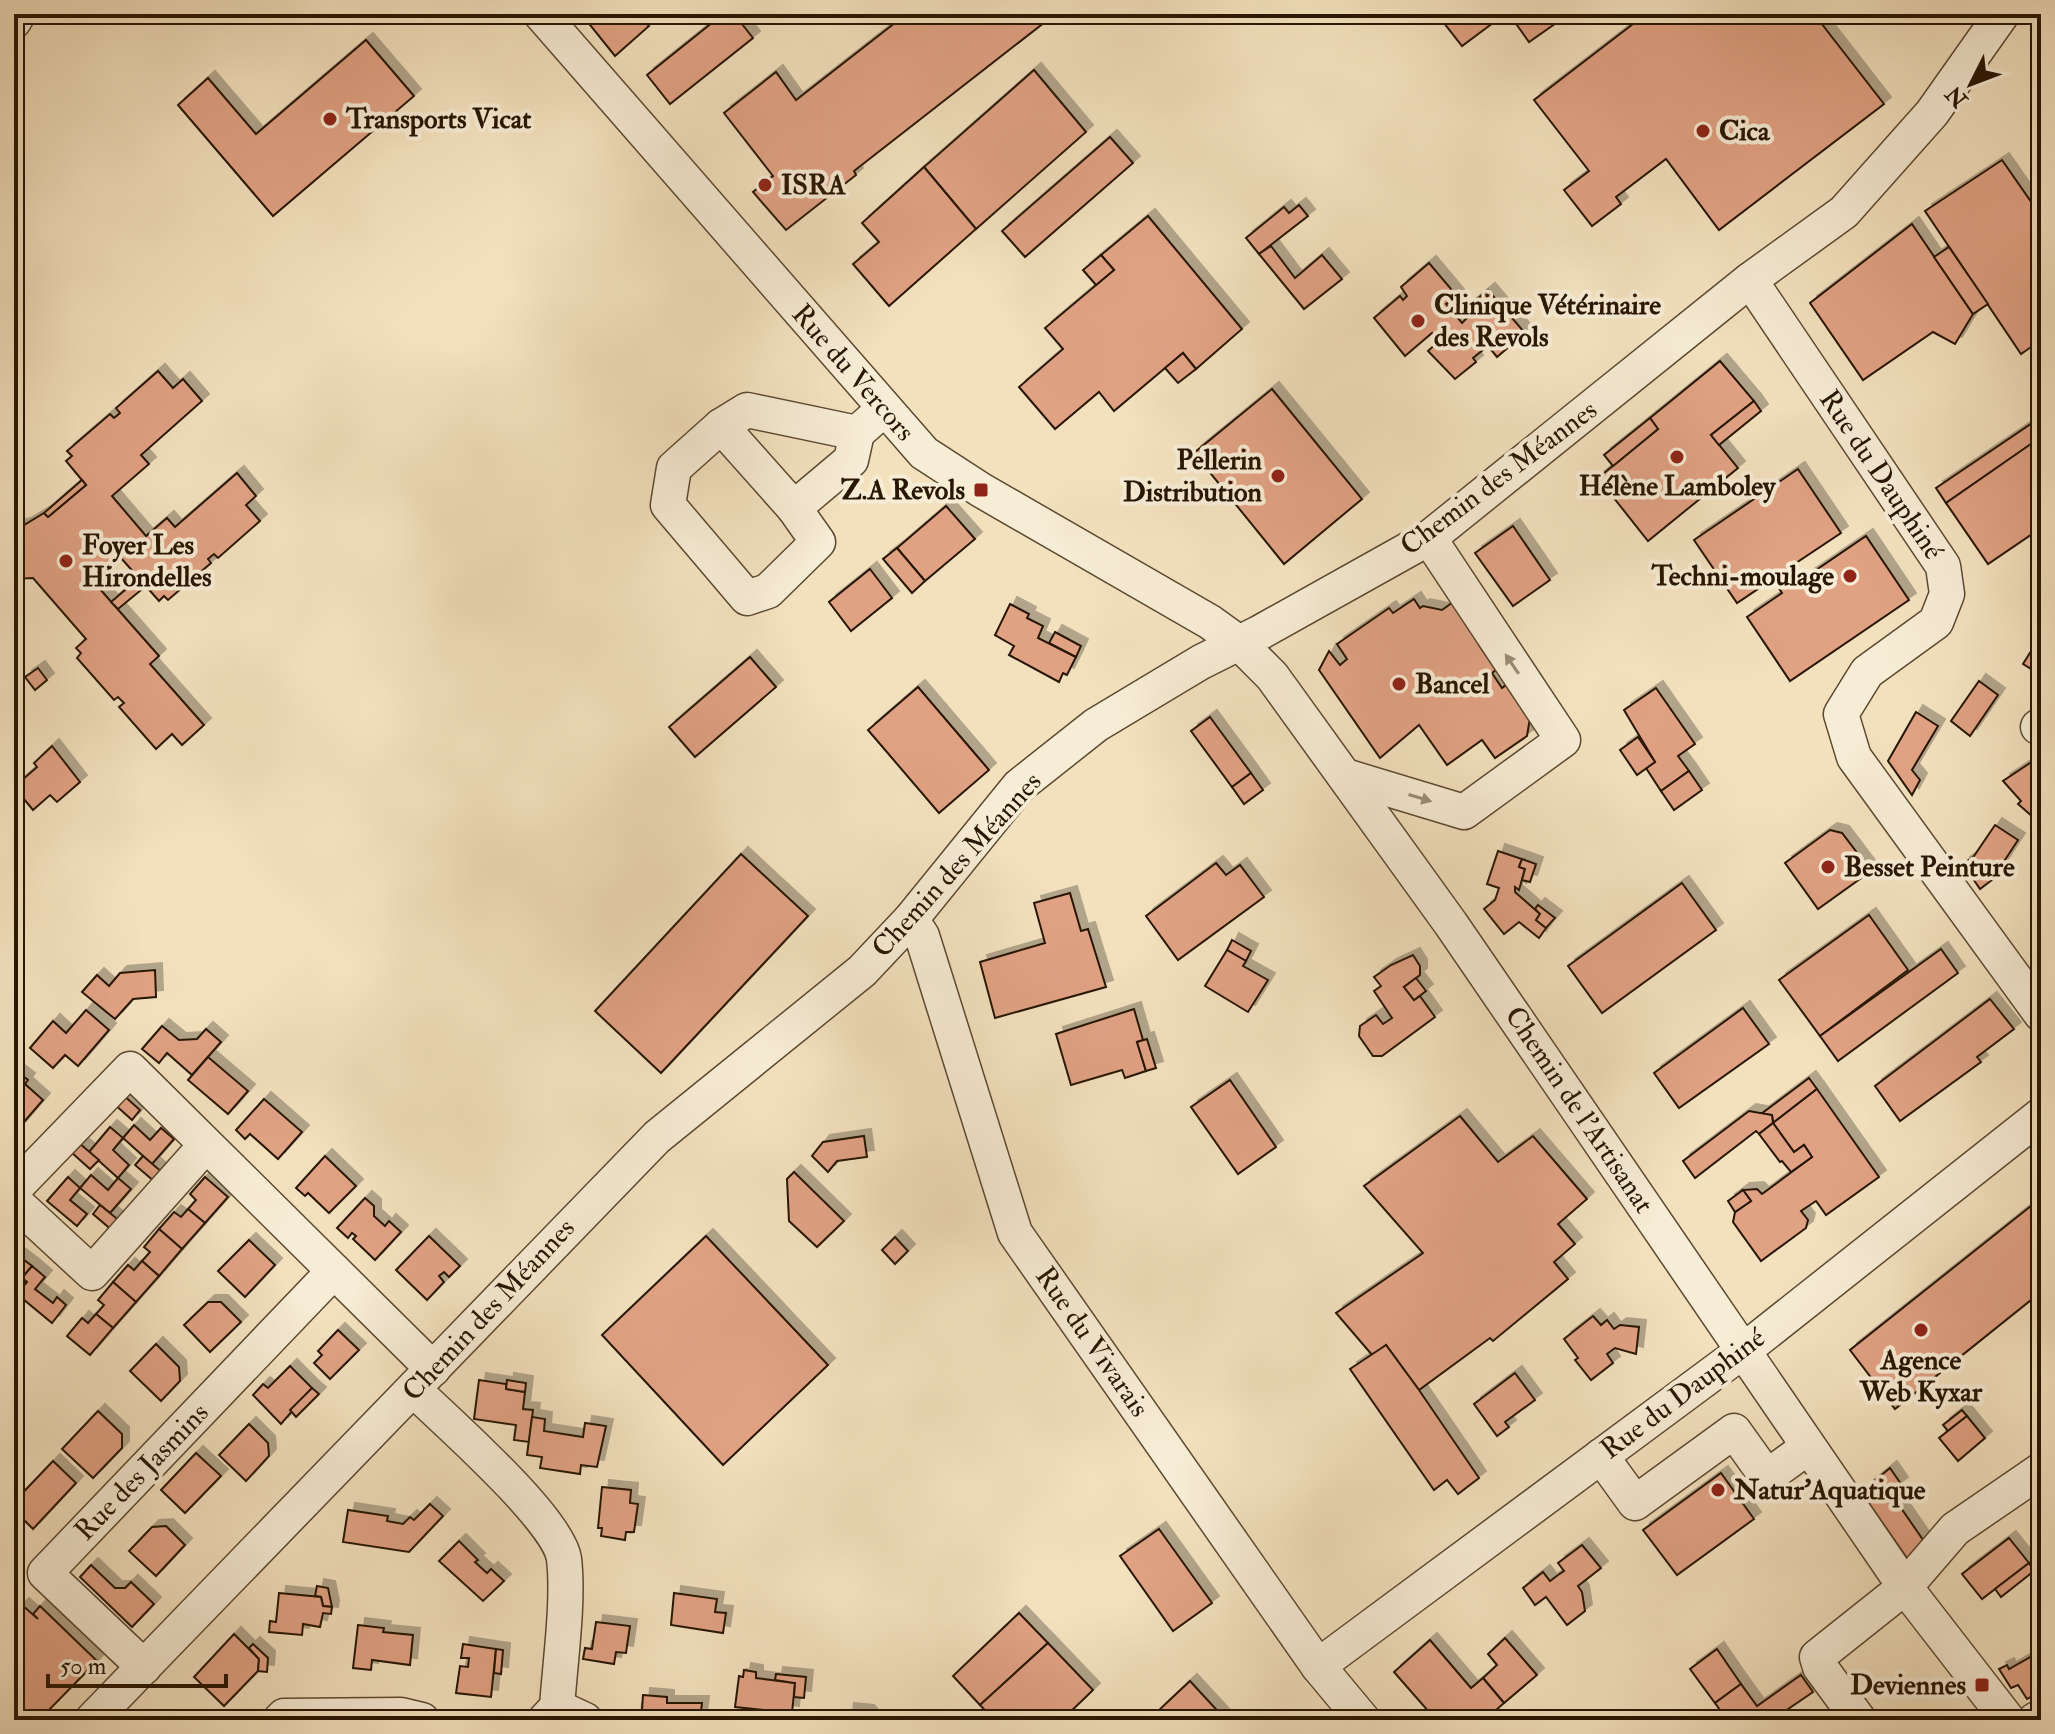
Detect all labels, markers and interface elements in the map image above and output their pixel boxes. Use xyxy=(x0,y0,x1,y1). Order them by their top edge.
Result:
north arrow xyxy=(1931,44,2011,124)
text: N xyxy=(1940,80,1975,114)
place label: Transports Vicat xyxy=(345,102,531,137)
marker: Transports Vicat xyxy=(321,110,339,128)
place label: Cica xyxy=(1719,114,1771,149)
marker: Cica xyxy=(1694,122,1712,140)
place label: ISRA xyxy=(781,168,846,203)
marker: ISRA xyxy=(756,176,774,194)
place label: Clinique Vétérinaire des Revols xyxy=(1434,288,1661,355)
street label: Rue du Vercors xyxy=(784,297,922,449)
marker: Clinique Vétérinaire des Revols xyxy=(1409,312,1427,330)
street label: Rue du Dauphiné xyxy=(1811,384,1951,567)
street label: Chemin des Méannes xyxy=(1394,393,1604,563)
place label: Pellerin Distribution xyxy=(1123,443,1263,510)
marker: Hélène Lamboley xyxy=(1668,448,1686,466)
marker: Pellerin Distribution xyxy=(1269,467,1287,485)
place label: Hélène Lamboley xyxy=(1579,469,1777,504)
place label: Z.A Revols xyxy=(841,473,965,508)
marker: Z.A Revols xyxy=(972,481,990,499)
place label: Foyer Les Hirondelles xyxy=(82,528,212,595)
marker: Foyer Les Hirondelles xyxy=(57,552,75,570)
place label: Techni-moulage xyxy=(1651,559,1834,594)
marker: Techni-moulage xyxy=(1841,567,1859,585)
one-way arrow xyxy=(1505,653,1520,674)
place label: Bancel xyxy=(1415,667,1490,702)
marker: Bancel xyxy=(1390,675,1408,693)
street label: Chemin des Méannes xyxy=(865,765,1049,965)
one-way arrow xyxy=(1408,792,1432,805)
place label: Besset Peinture xyxy=(1844,850,2015,885)
marker: Besset Peinture xyxy=(1819,858,1837,876)
street label: Chemin de l'Artisanat xyxy=(1497,1000,1661,1220)
street label: Chemin des Méannes xyxy=(395,1211,583,1409)
street label: Rue du Vivarais xyxy=(1027,1260,1157,1424)
street label: Rue du Dauphiné xyxy=(1594,1321,1772,1467)
marker: Agence Web Kyxar xyxy=(1912,1321,1930,1339)
place label: Agence Web Kyxar xyxy=(1859,1343,1983,1410)
street label: Rue des Jasmins xyxy=(68,1396,216,1548)
place label: Natur'Aquatique xyxy=(1733,1473,1926,1508)
marker: Natur'Aquatique xyxy=(1709,1481,1727,1499)
scale bar xyxy=(48,1638,226,1688)
text: 50 m xyxy=(60,1651,107,1682)
place label: Deviennes xyxy=(1850,1668,1966,1703)
marker: Deviennes xyxy=(1973,1676,1991,1694)

